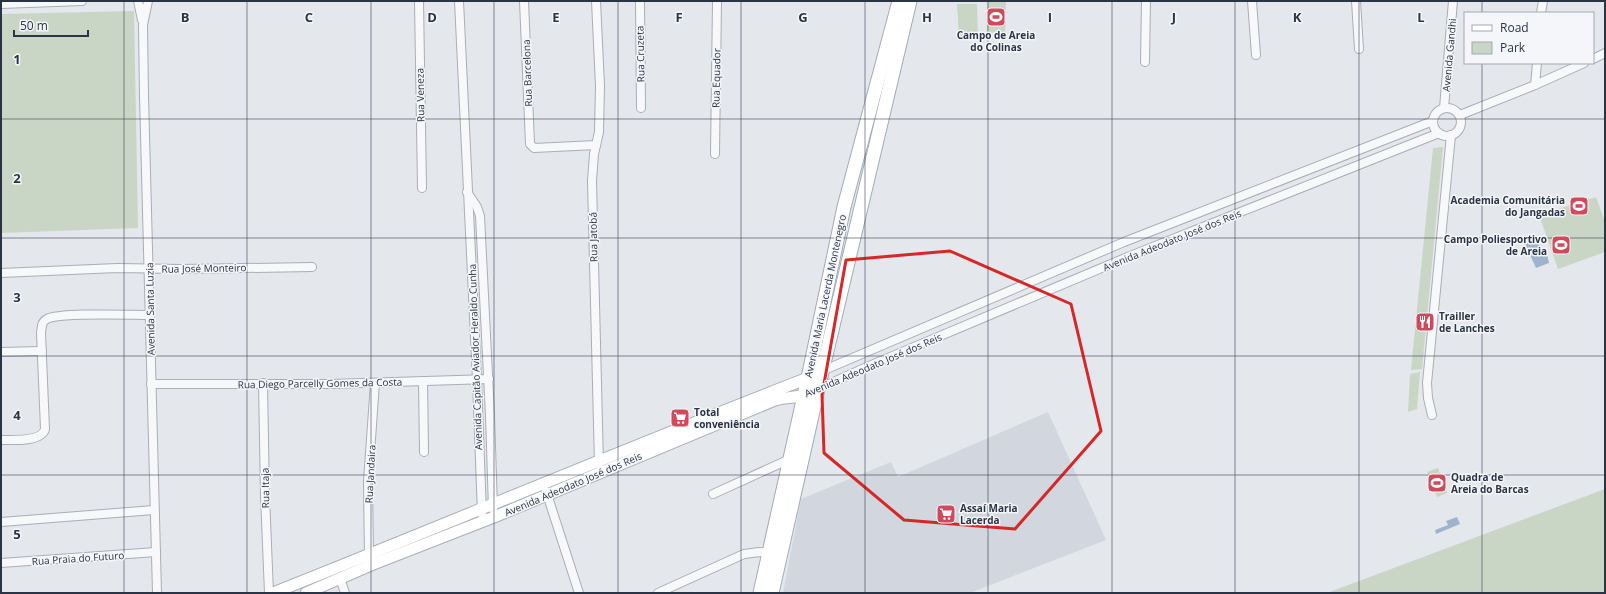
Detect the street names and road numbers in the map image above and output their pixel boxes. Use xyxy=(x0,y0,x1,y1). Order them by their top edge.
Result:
street label: Avenida Gandhi xyxy=(1439,18,1459,92)
street label: Rua Cruzeta xyxy=(633,26,647,82)
street label: Rua Barcelona xyxy=(519,39,535,107)
street label: Rua Equador xyxy=(708,48,724,108)
street label: Rua Veneza xyxy=(413,68,427,122)
street label: Avenida Adeodato José dos Reis xyxy=(1101,206,1243,274)
street label: Rua Jatobá xyxy=(586,212,600,262)
street label: Avenida Maria Lacerda Montenegro xyxy=(801,213,849,379)
street label: Rua José Monteiro xyxy=(161,260,247,276)
street label: Avenida Santa Luzia xyxy=(142,262,158,356)
street label: Avenida Capitão Aviador Heraldo Cunha xyxy=(465,264,485,450)
street label: Avenida Adeodato José dos Reis xyxy=(802,330,944,400)
street label: Rua Diego Parcelly Gomes da Costa xyxy=(238,375,402,391)
street label: Rua Jandaira xyxy=(361,444,379,504)
street label: Avenida Adeodato José dos Reis xyxy=(502,449,644,519)
street label: Rua Itaja xyxy=(258,468,272,508)
street label: Rua Praia do Futuro xyxy=(31,548,125,568)

